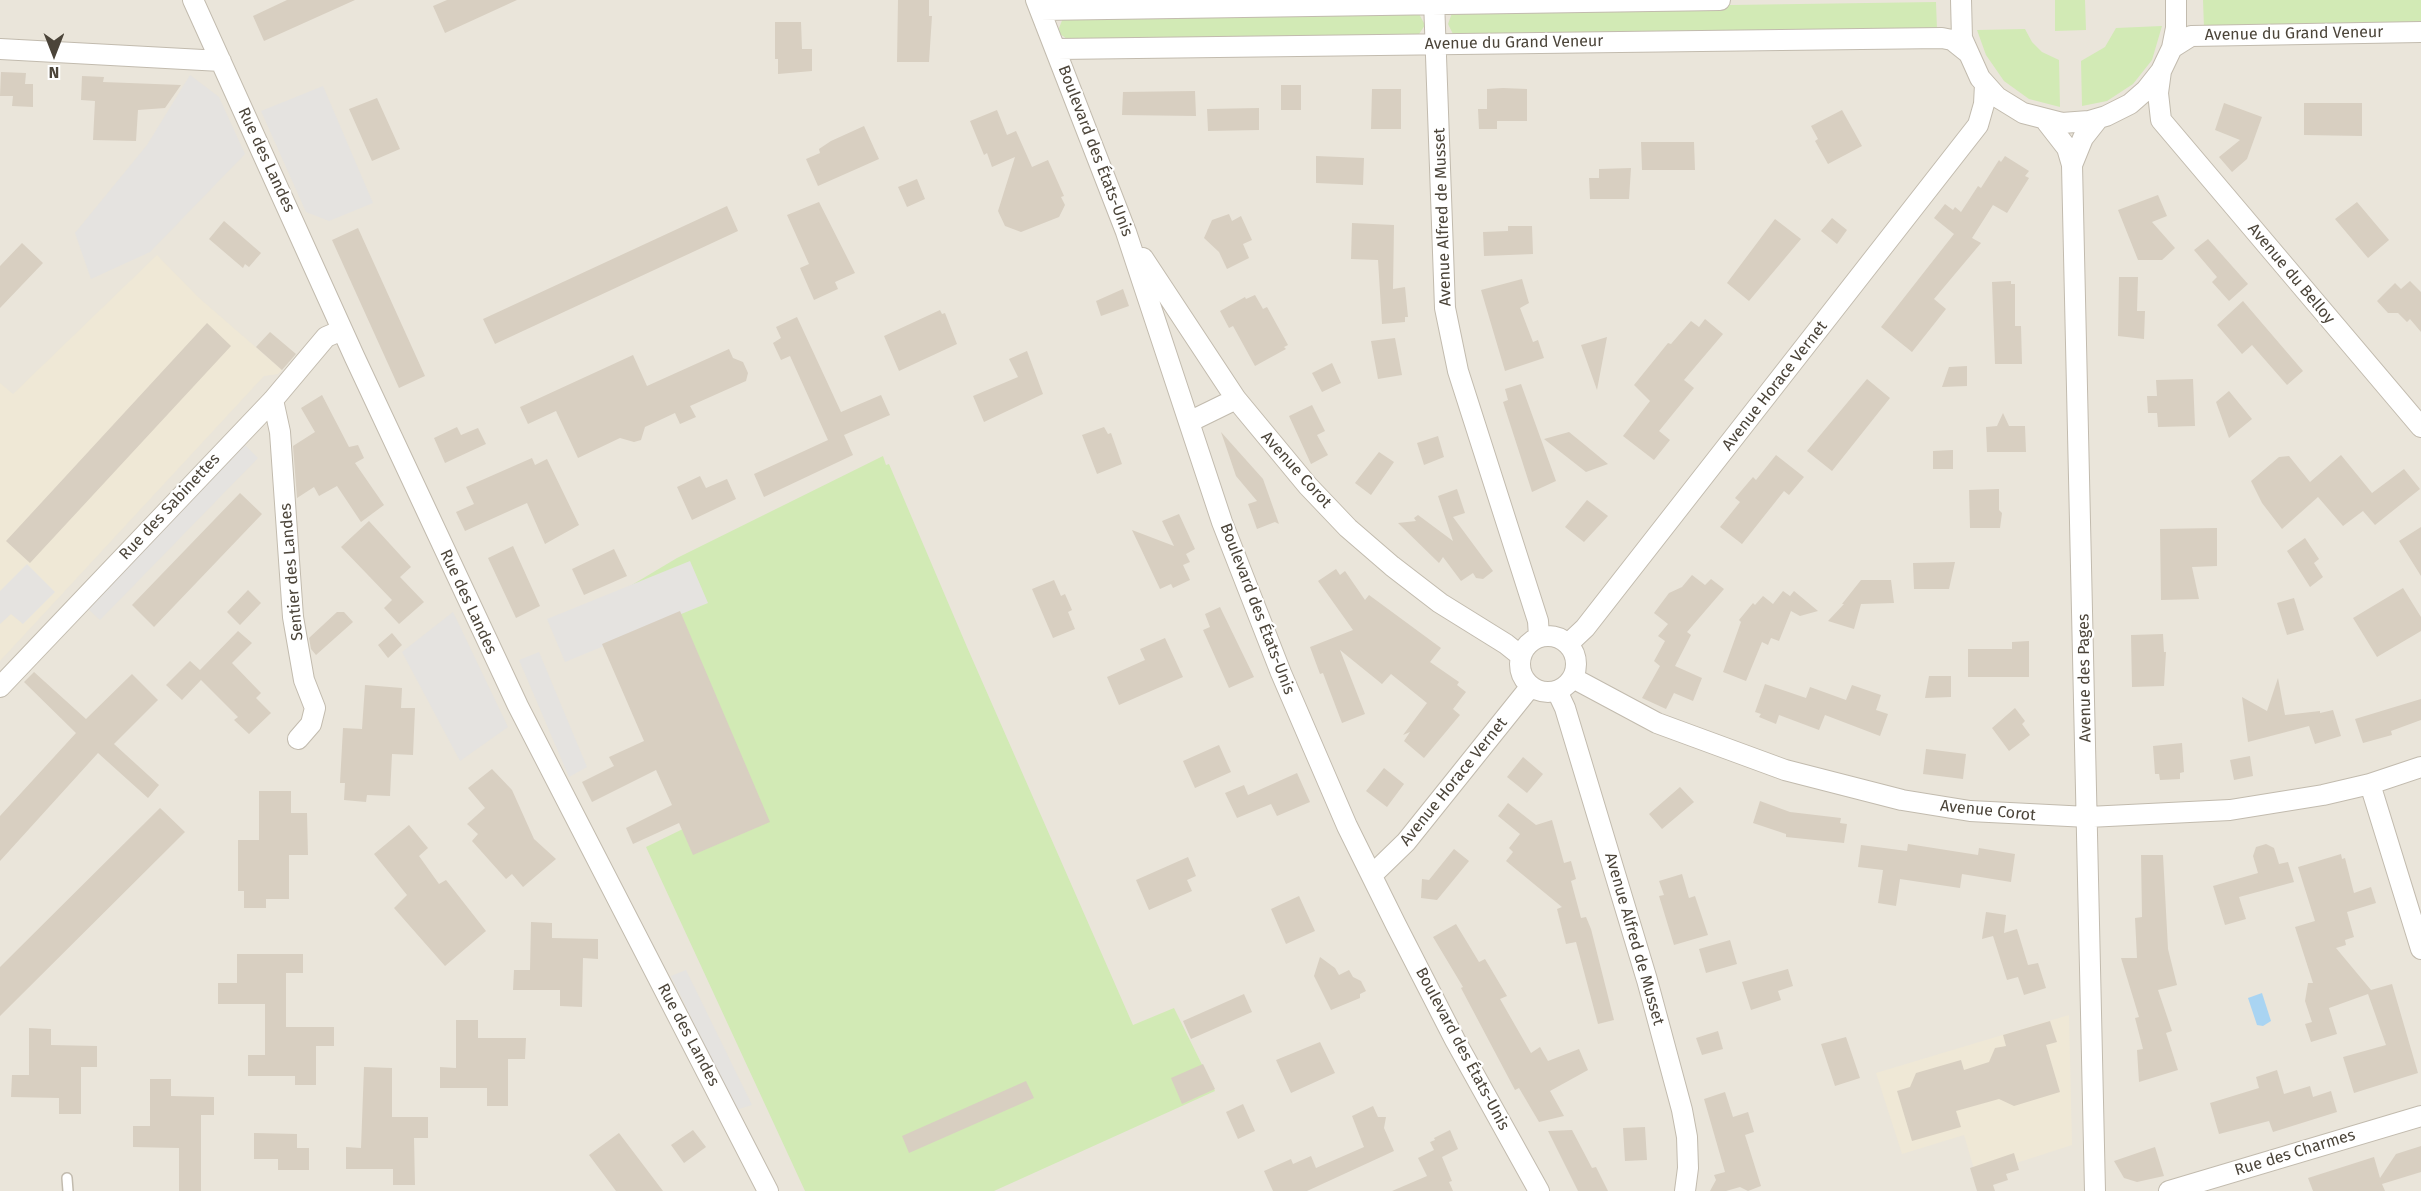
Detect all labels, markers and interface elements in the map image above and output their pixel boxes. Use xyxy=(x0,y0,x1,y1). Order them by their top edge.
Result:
street label: Avenue du Grand Veneur xyxy=(2204,23,2384,45)
north arrow xyxy=(24,24,84,84)
street label: Avenue du Grand Veneur xyxy=(1424,32,1604,54)
text: N xyxy=(49,63,59,82)
street label: Boulevard des États-Unis xyxy=(1053,63,1137,239)
street label: Rue des Landes xyxy=(233,104,299,216)
street label: Avenue Alfred de Musset xyxy=(1430,128,1456,306)
street label: Avenue du Belloy xyxy=(2243,220,2339,328)
street label: Avenue Horace Vernet xyxy=(1718,317,1832,455)
street label: Avenue Corot xyxy=(1257,428,1335,512)
street label: Rue des Sabinettes xyxy=(116,450,224,564)
street label: Sentier des Landes xyxy=(276,502,308,642)
street label: Boulevard des États-Unis xyxy=(1215,521,1299,697)
street label: Rue des Landes xyxy=(435,546,501,658)
street label: Avenue des Pages xyxy=(2074,614,2096,742)
street label: Avenue Horace Vernet xyxy=(1396,714,1512,850)
street label: Avenue Corot xyxy=(1939,796,2037,826)
street label: Avenue Alfred de Musset xyxy=(1600,851,1668,1027)
street label: Boulevard des États-Unis xyxy=(1411,964,1513,1134)
street label: Rue des Landes xyxy=(653,980,723,1090)
street label: Rue des Charmes xyxy=(2232,1126,2358,1180)

